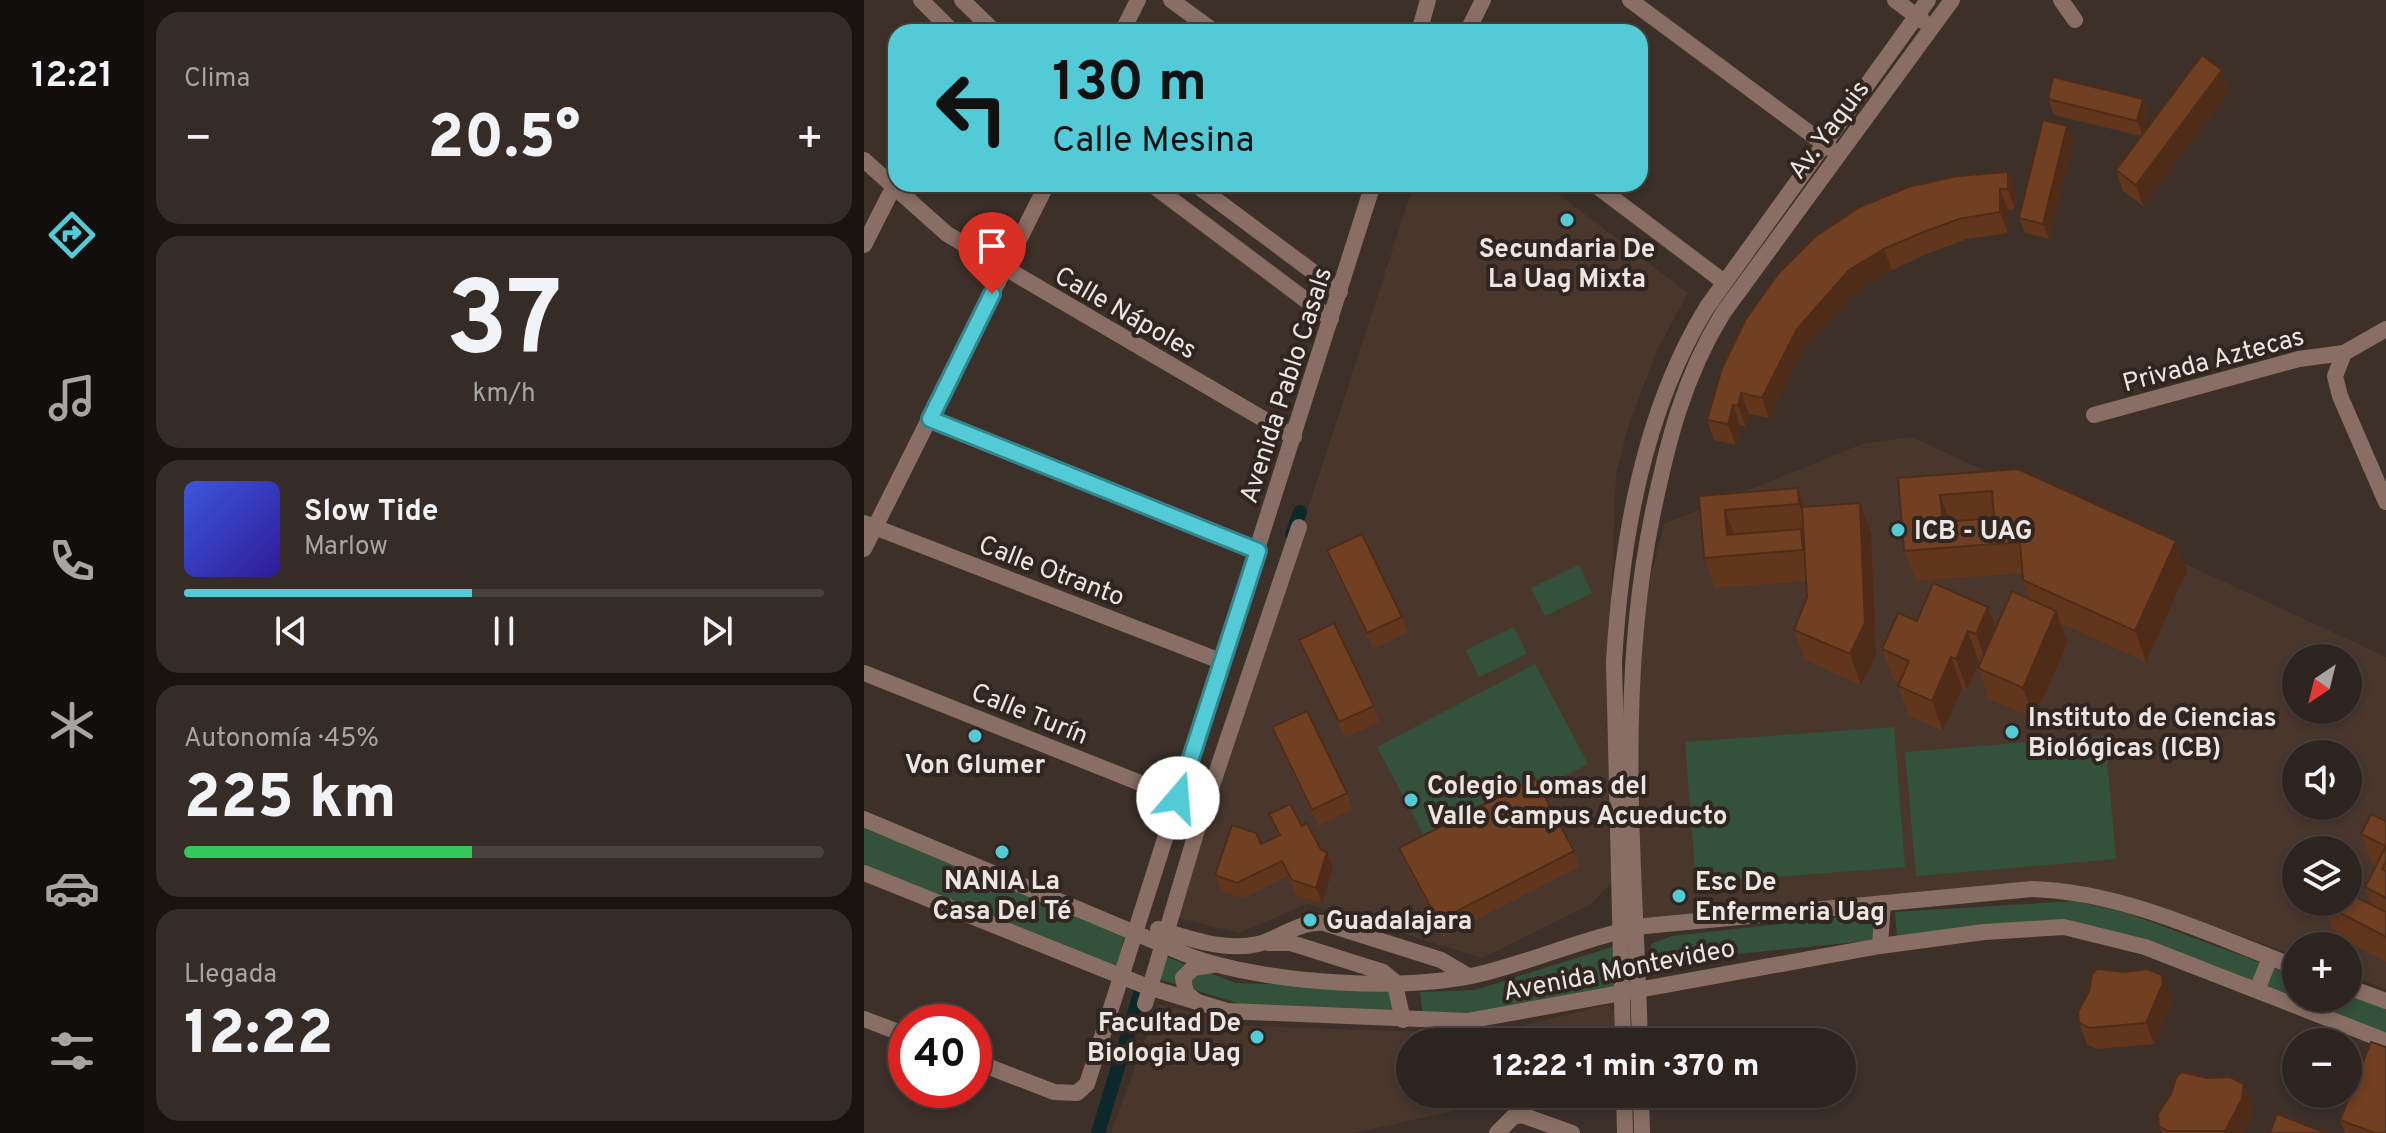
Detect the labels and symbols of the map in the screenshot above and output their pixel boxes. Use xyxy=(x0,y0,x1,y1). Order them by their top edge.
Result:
street label: Av. Yaquis xyxy=(1782,74,1878,187)
marker: Secundaria De La Uag Mixta xyxy=(1558,211,1576,229)
pin xyxy=(958,212,1026,294)
place label: Secundaria De La Uag Mixta xyxy=(1479,234,1655,297)
street label: Calle Nápoles xyxy=(1048,260,1202,368)
street label: Avenida Pablo Casals xyxy=(1234,264,1341,508)
street label: Privada Aztecas xyxy=(2119,321,2308,402)
place label: ICB - UAG xyxy=(1914,516,2033,549)
marker: ICB - UAG xyxy=(1889,521,1907,539)
street label: Calle Otranto xyxy=(973,529,1129,615)
north arrow xyxy=(2282,644,2362,724)
street label: Calle Turín xyxy=(966,677,1092,754)
place label: Instituto de Ciencias Biológicas (ICB) xyxy=(2028,703,2277,766)
marker: Instituto de Ciencias Biológicas (ICB) xyxy=(2003,723,2021,741)
marker: Von Glumer xyxy=(966,727,984,745)
place label: Von Glumer xyxy=(905,750,1046,783)
position arrow xyxy=(1136,756,1220,840)
place label: Colegio Lomas del Valle Campus Acueducto xyxy=(1427,771,1728,834)
marker: Colegio Lomas del Valle Campus Acueducto xyxy=(1402,791,1420,809)
marker: NANIA La Casa Del Té xyxy=(993,843,1011,861)
place label: NANIA La Casa Del Té xyxy=(932,866,1072,929)
place label: Esc De Enfermeria Uag xyxy=(1695,867,1885,930)
marker: Esc De Enfermeria Uag xyxy=(1670,887,1688,905)
place label: Guadalajara xyxy=(1326,906,1472,939)
marker: Guadalajara xyxy=(1301,911,1319,929)
street label: Avenida Montevideo xyxy=(1501,933,1738,1010)
speed limit sign: 40 xyxy=(888,1004,992,1108)
place label: Facultad De Biologia Uag xyxy=(1087,1008,1241,1071)
marker: Facultad De Biologia Uag xyxy=(1248,1028,1266,1046)

